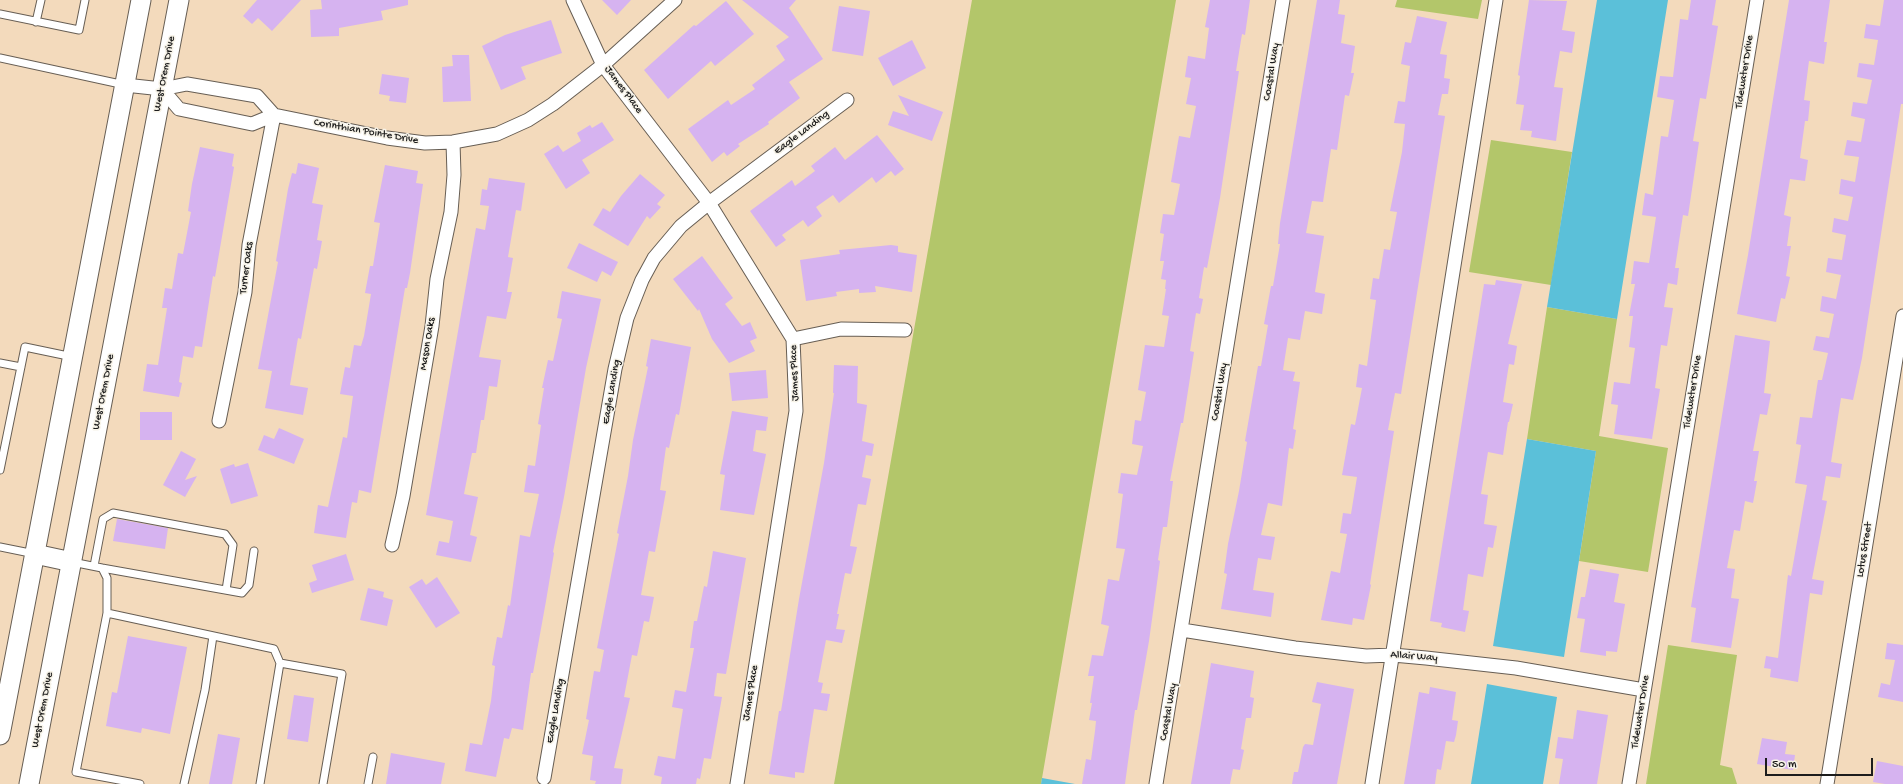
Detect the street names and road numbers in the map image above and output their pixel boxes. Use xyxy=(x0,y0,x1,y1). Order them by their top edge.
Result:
street label: Tidewater Drive xyxy=(1733,34,1757,110)
street label: West Orem Drive xyxy=(151,35,179,113)
street label: Coastal Way xyxy=(1261,42,1283,102)
street label: James Place xyxy=(601,64,645,116)
street label: Eagle Landing xyxy=(772,108,832,158)
street label: Corinthian Pointe Drive xyxy=(313,116,419,148)
street label: Turner Oaks xyxy=(237,241,257,295)
street label: Mason Oaks xyxy=(417,317,439,371)
street label: James Place xyxy=(787,345,803,401)
street label: West Orem Drive xyxy=(90,353,118,431)
street label: Tidewater Drive xyxy=(1681,354,1705,430)
street label: Eagle Landing xyxy=(600,359,624,425)
street label: Coastal Way xyxy=(1209,362,1231,422)
street label: Lotus Street xyxy=(1854,522,1876,578)
street label: Allair Way xyxy=(1390,649,1438,665)
street label: James Place xyxy=(740,664,762,722)
street label: West Orem Drive xyxy=(29,671,57,749)
street label: Tidewater Drive xyxy=(1629,674,1653,750)
street label: Eagle Landing xyxy=(544,678,568,744)
street label: Coastal Way xyxy=(1157,682,1181,742)

